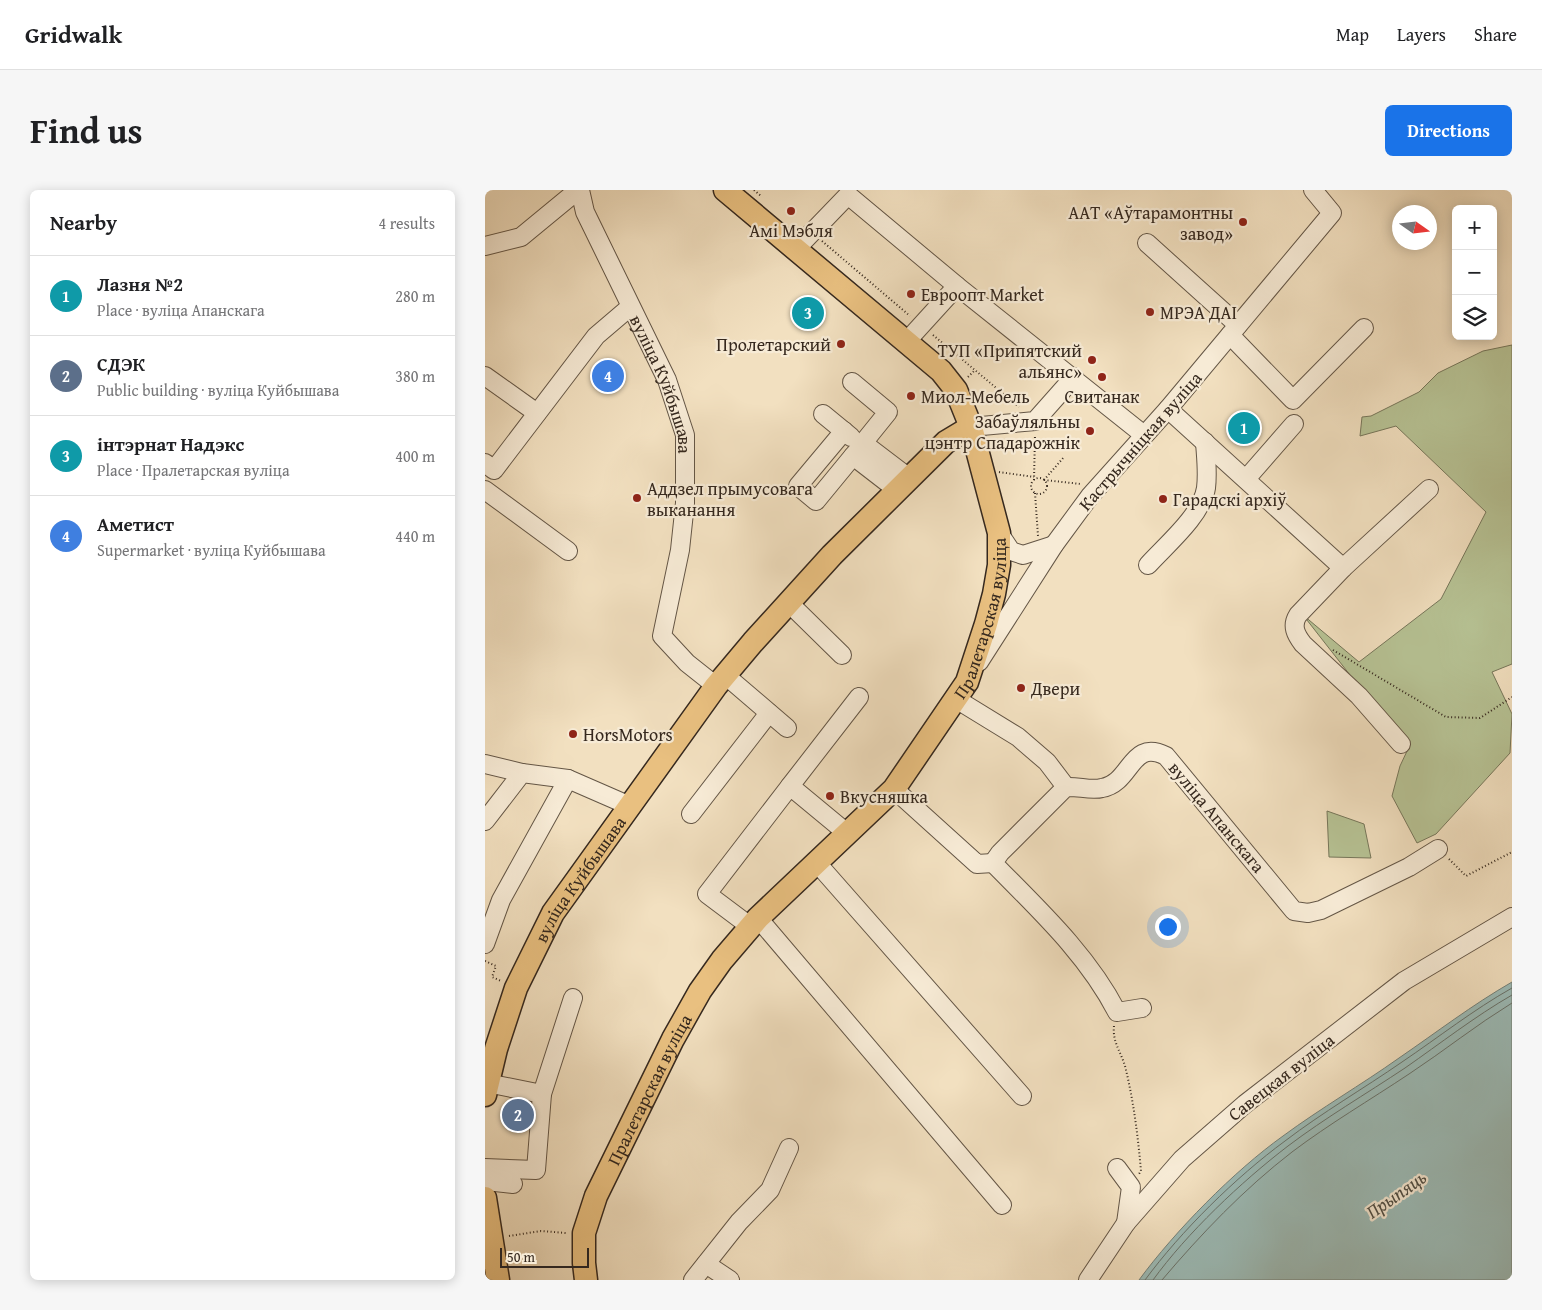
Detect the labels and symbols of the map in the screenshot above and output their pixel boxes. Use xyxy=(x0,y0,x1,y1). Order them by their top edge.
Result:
place label: ААТ «Аўтарамонтны завод» xyxy=(1068,199,1233,247)
marker: Амі Мэбля xyxy=(785,205,797,217)
north arrow xyxy=(1392,205,1437,250)
marker: ААТ «Аўтарамонтны завод» xyxy=(1237,216,1249,228)
place label: Амі Мэбля xyxy=(749,217,833,244)
place label: Евроопт Market xyxy=(921,281,1045,308)
marker: Евроопт Market xyxy=(905,288,917,300)
pin: 3 xyxy=(792,294,824,332)
place label: МРЭА ДАІ xyxy=(1160,299,1237,326)
marker: МРЭА ДАІ xyxy=(1144,306,1156,318)
street label: вуліца Куйбышава xyxy=(623,310,699,454)
place label: Пролетарский xyxy=(716,331,831,358)
place label: ТУП «Припятский альянс» xyxy=(938,337,1082,385)
marker: Пролетарский xyxy=(835,338,847,350)
marker: ТУП «Припятский альянс» xyxy=(1086,354,1098,366)
pin: 4 xyxy=(592,357,624,395)
street label: Кастрычніцкая вуліца xyxy=(1072,365,1208,517)
marker: Свитанак xyxy=(1096,371,1108,383)
place label: Миол-Мебель xyxy=(921,383,1030,410)
place label: Свитанак xyxy=(1065,383,1140,410)
marker: Миол-Мебель xyxy=(905,390,917,402)
place label: Забаўляльны цэнтр Спадарожнік xyxy=(925,408,1081,456)
pin: 1 xyxy=(1228,409,1260,447)
marker: Забаўляльны цэнтр Спадарожнік xyxy=(1084,425,1096,437)
place label: Аддзел прымусовага выканання xyxy=(647,475,813,523)
place label: Гарадскі архіў xyxy=(1173,486,1286,513)
marker: Аддзел прымусовага выканання xyxy=(631,492,643,504)
marker: Гарадскі архіў xyxy=(1157,493,1169,505)
street label: Пралетарская вуліца xyxy=(946,537,1013,704)
place label: Двери xyxy=(1030,675,1080,702)
marker: Двери xyxy=(1015,682,1027,694)
place label: HorsMotors xyxy=(583,721,673,748)
marker: HorsMotors xyxy=(567,728,579,740)
street label: вуліца Апанскага xyxy=(1162,755,1272,879)
place label: Вкусняшка xyxy=(840,783,928,810)
marker: Вкусняшка xyxy=(824,790,836,802)
street label: вуліца Куйбышава xyxy=(527,810,632,947)
your location xyxy=(1155,914,1181,940)
street label: Пралетарская вуліца xyxy=(600,1008,698,1170)
street label: Савецкая вуліца xyxy=(1222,1027,1340,1127)
pin: 2 xyxy=(502,1096,534,1134)
water label: Прыпяць xyxy=(1360,1163,1432,1225)
scale bar xyxy=(500,1245,589,1268)

